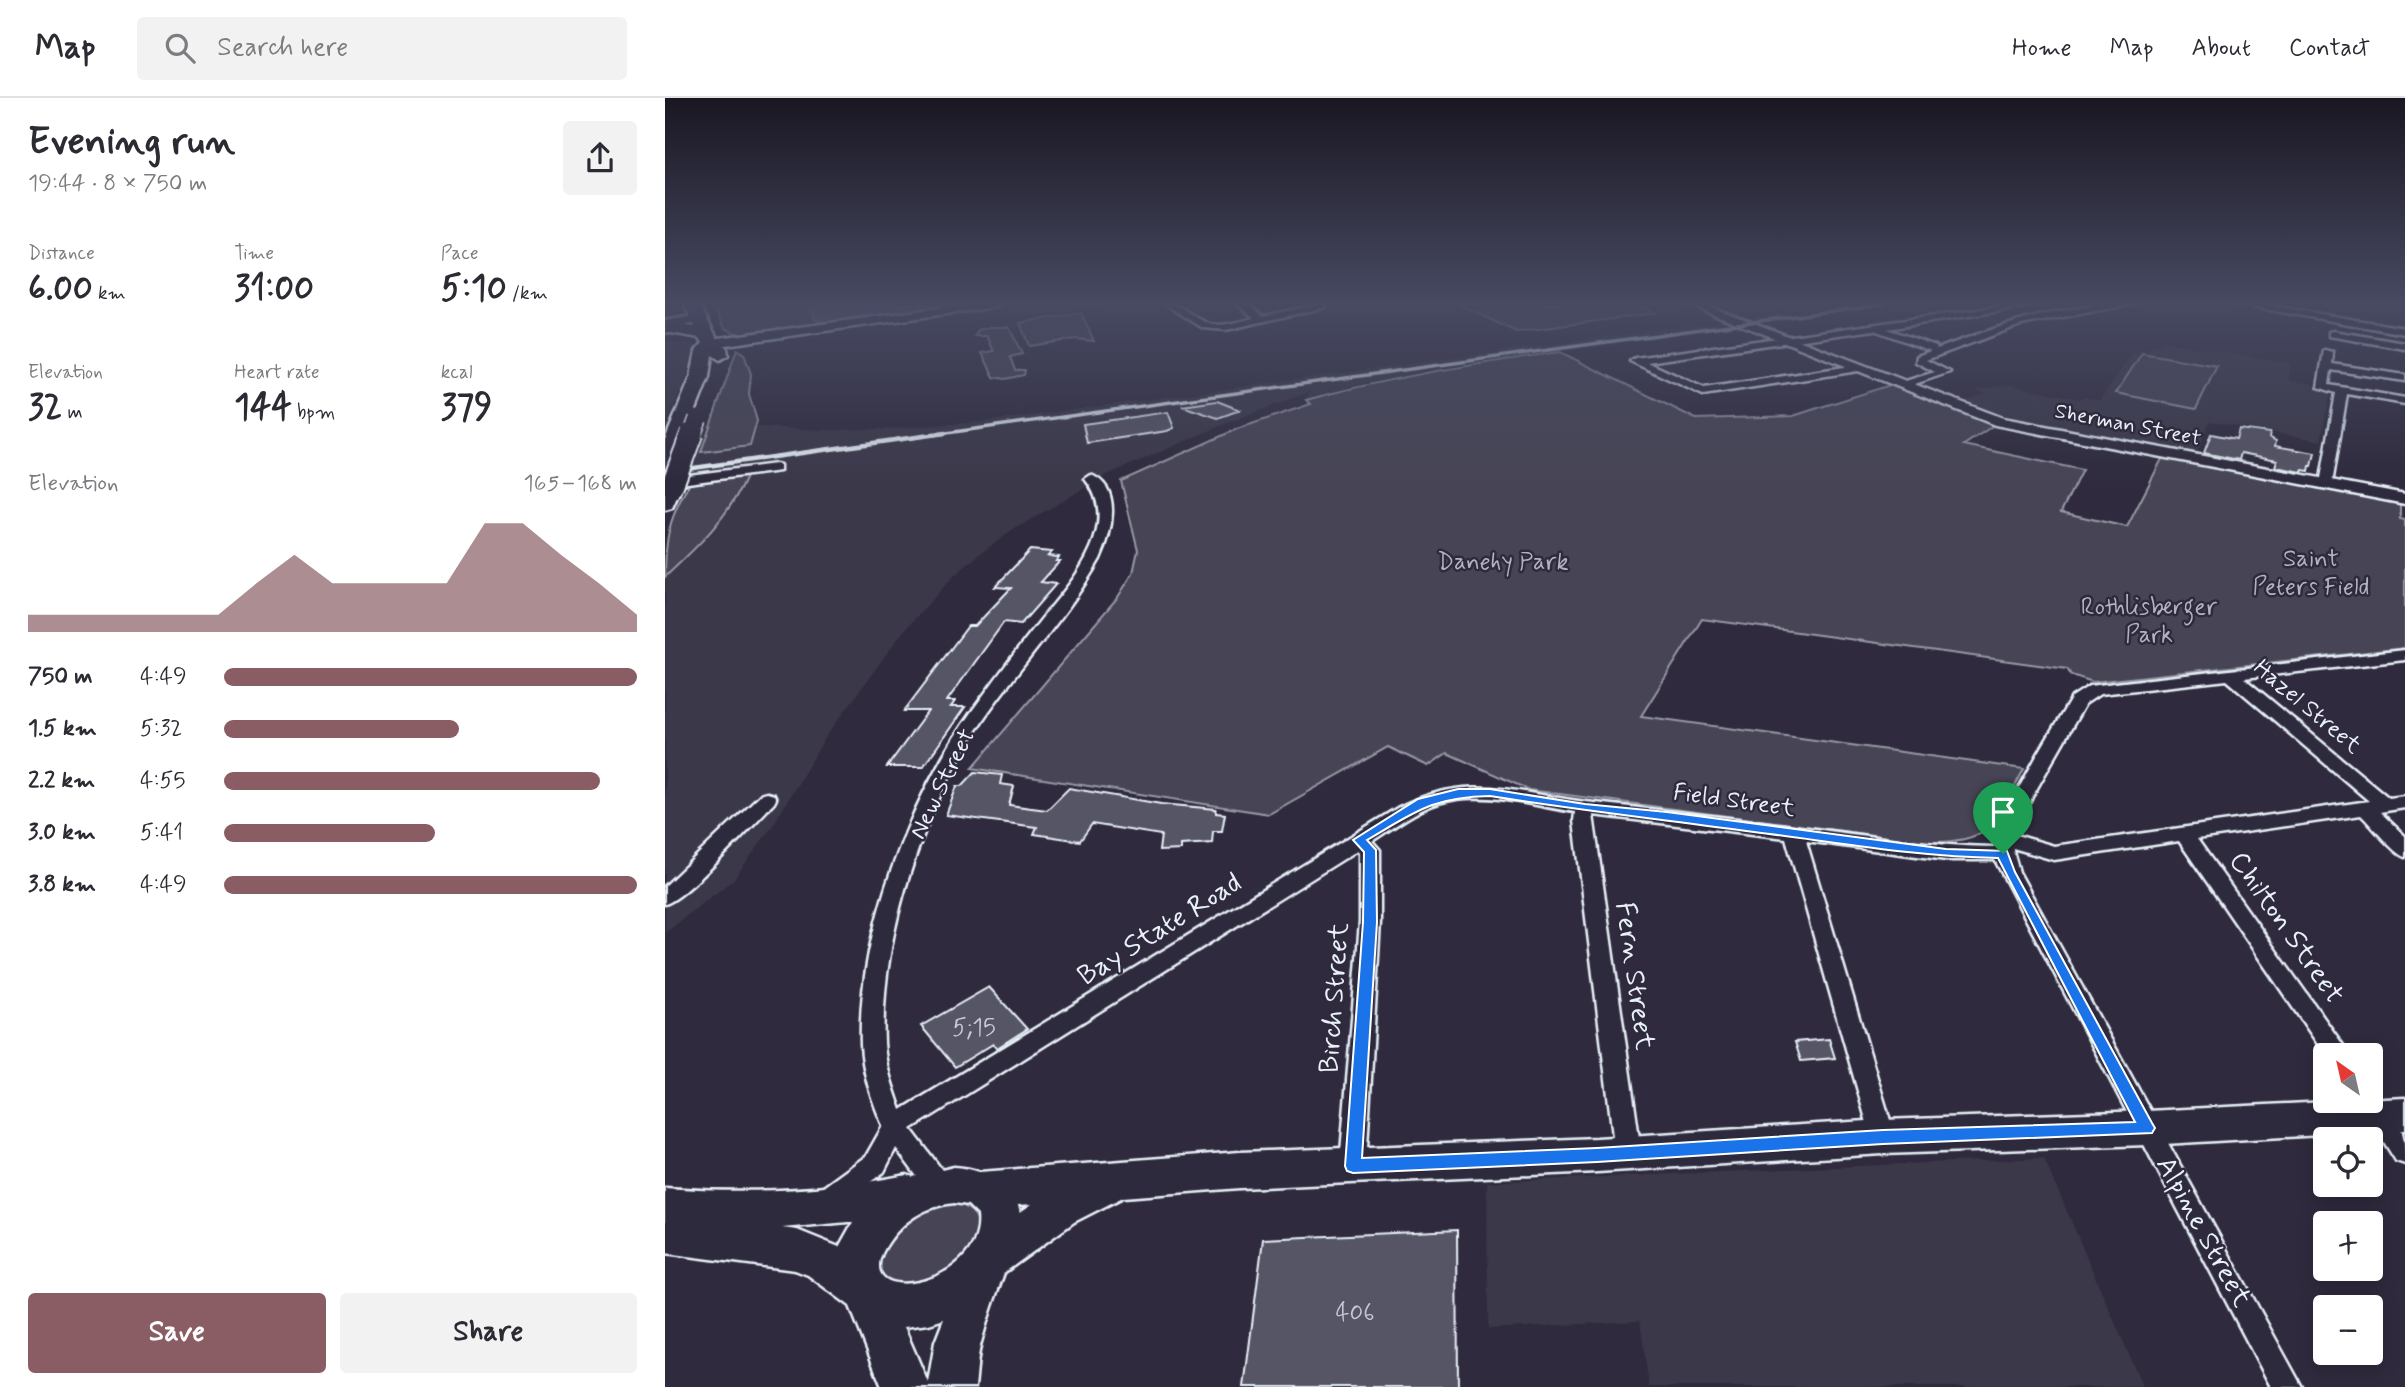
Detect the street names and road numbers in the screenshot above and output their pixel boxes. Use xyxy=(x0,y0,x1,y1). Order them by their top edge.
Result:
street label: Sherman Street xyxy=(2053,397,2204,453)
street label: Hazel Street xyxy=(2247,653,2367,761)
street label: New Street xyxy=(903,724,983,844)
street label: Field Street xyxy=(1671,777,1797,825)
street label: Chilton Street xyxy=(2220,845,2352,1011)
street label: Bay State Road xyxy=(1071,865,1249,995)
street label: Fern Street xyxy=(1605,900,1663,1053)
street label: Birch Street xyxy=(1311,921,1359,1075)
street label: Alpine Street xyxy=(2146,1150,2260,1314)

